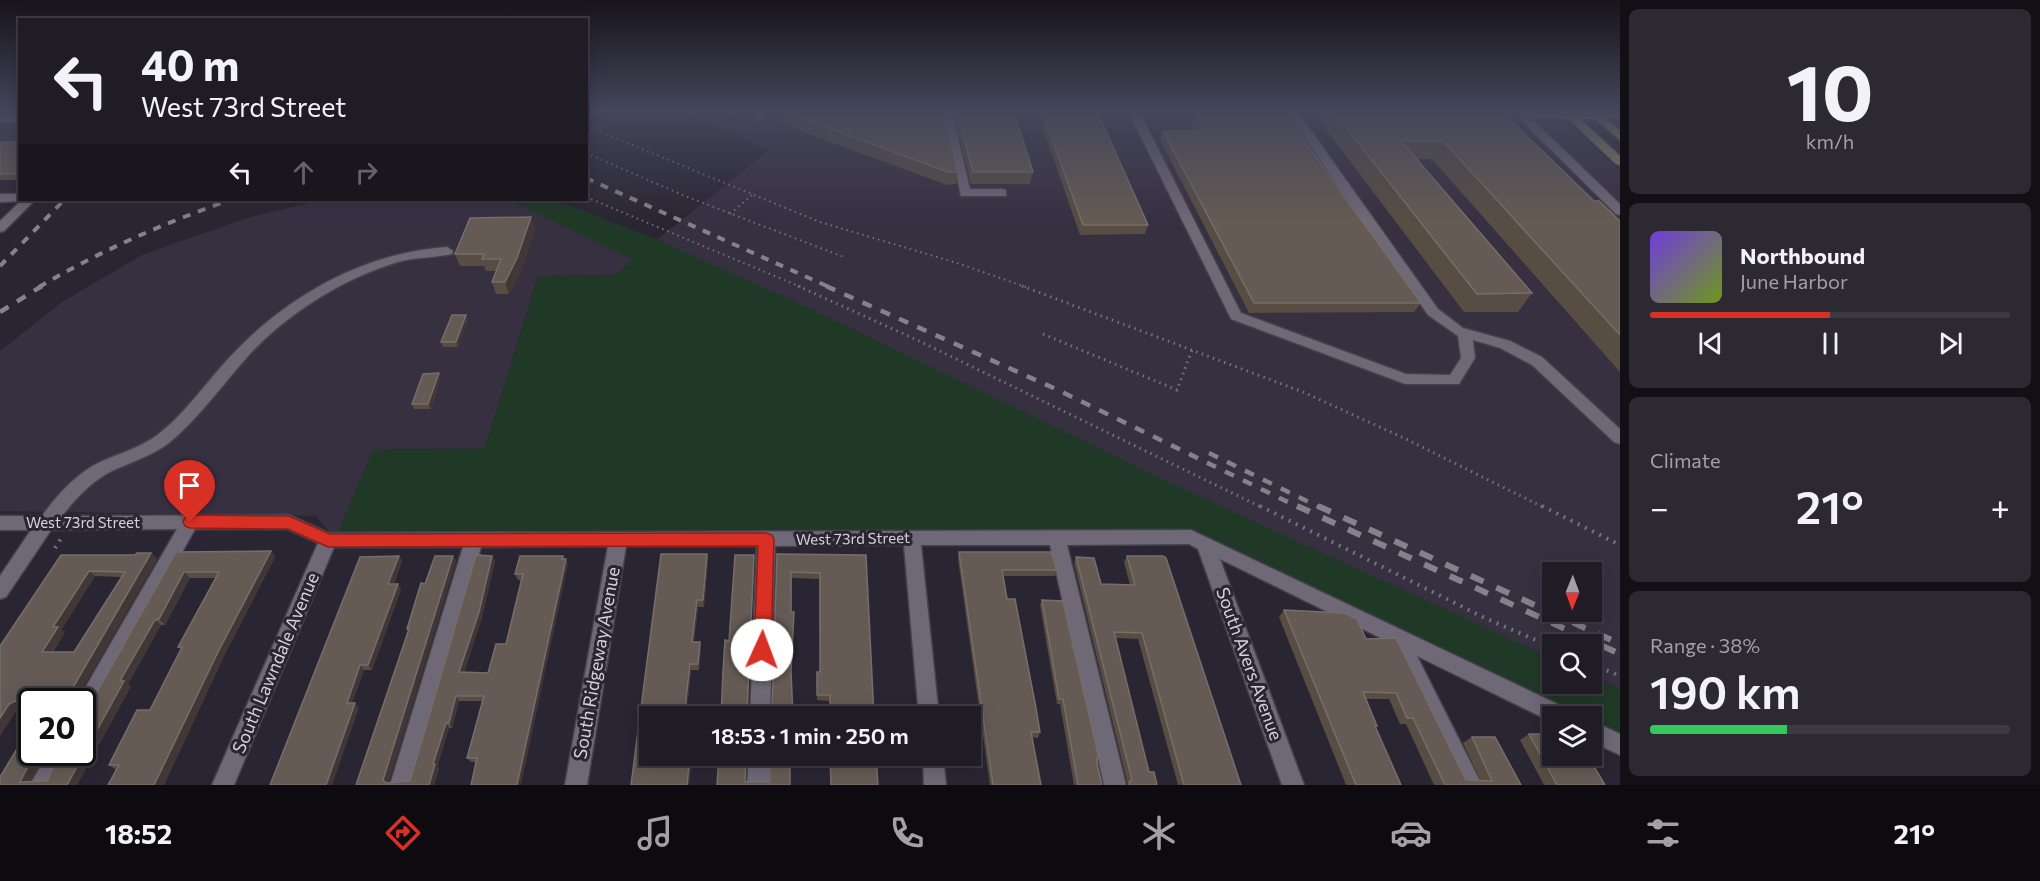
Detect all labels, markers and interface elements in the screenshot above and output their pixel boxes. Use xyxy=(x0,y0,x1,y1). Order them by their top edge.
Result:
text: 40 m xyxy=(141,38,239,90)
icon: left xyxy=(42,42,120,120)
text: 10 xyxy=(1786,42,1874,137)
text: West 73rd Street xyxy=(141,90,346,123)
text: km/h xyxy=(1806,129,1854,153)
icon: left xyxy=(224,156,257,189)
icon: ahead xyxy=(287,156,320,189)
icon: right xyxy=(350,156,383,189)
text: Northbound xyxy=(1740,242,1865,269)
text: June Harbor xyxy=(1740,269,1848,293)
icon: previous xyxy=(1694,327,1727,360)
icon: pause xyxy=(1814,327,1847,360)
icon: next xyxy=(1934,327,1967,360)
text: Climate xyxy=(1650,448,1720,472)
pin xyxy=(164,460,215,522)
icon: arrive xyxy=(173,469,206,502)
text: 21° xyxy=(1796,478,1864,533)
text: − xyxy=(1650,486,1669,527)
text: + xyxy=(1991,486,2010,527)
street label: West 73rd Street xyxy=(26,513,140,531)
street label: West 73rd Street xyxy=(796,528,910,548)
north arrow xyxy=(1542,562,1602,622)
map controls xyxy=(1542,562,1602,766)
street label: South Ridgeway Avenue xyxy=(568,565,624,761)
street label: South Lawndale Avenue xyxy=(227,569,323,756)
street label: South Avers Avenue xyxy=(1212,584,1288,743)
position arrow xyxy=(730,618,794,682)
text: Range · 38% xyxy=(1650,633,1760,657)
button: search xyxy=(1542,634,1602,694)
text: 190 km xyxy=(1650,663,1801,718)
speed limit sign: 20 xyxy=(18,688,96,766)
button: layers xyxy=(1542,706,1602,766)
text: 18:53 · 1 min · 250 m xyxy=(711,722,909,749)
icon: directions xyxy=(382,812,424,854)
icon: music xyxy=(634,812,676,854)
icon: phone xyxy=(886,812,928,854)
icon: climate xyxy=(1138,812,1180,854)
icon: car xyxy=(1390,812,1432,854)
icon: filters xyxy=(1642,812,1684,854)
text: 18:52 xyxy=(105,817,172,850)
text: 21° xyxy=(1894,817,1935,850)

